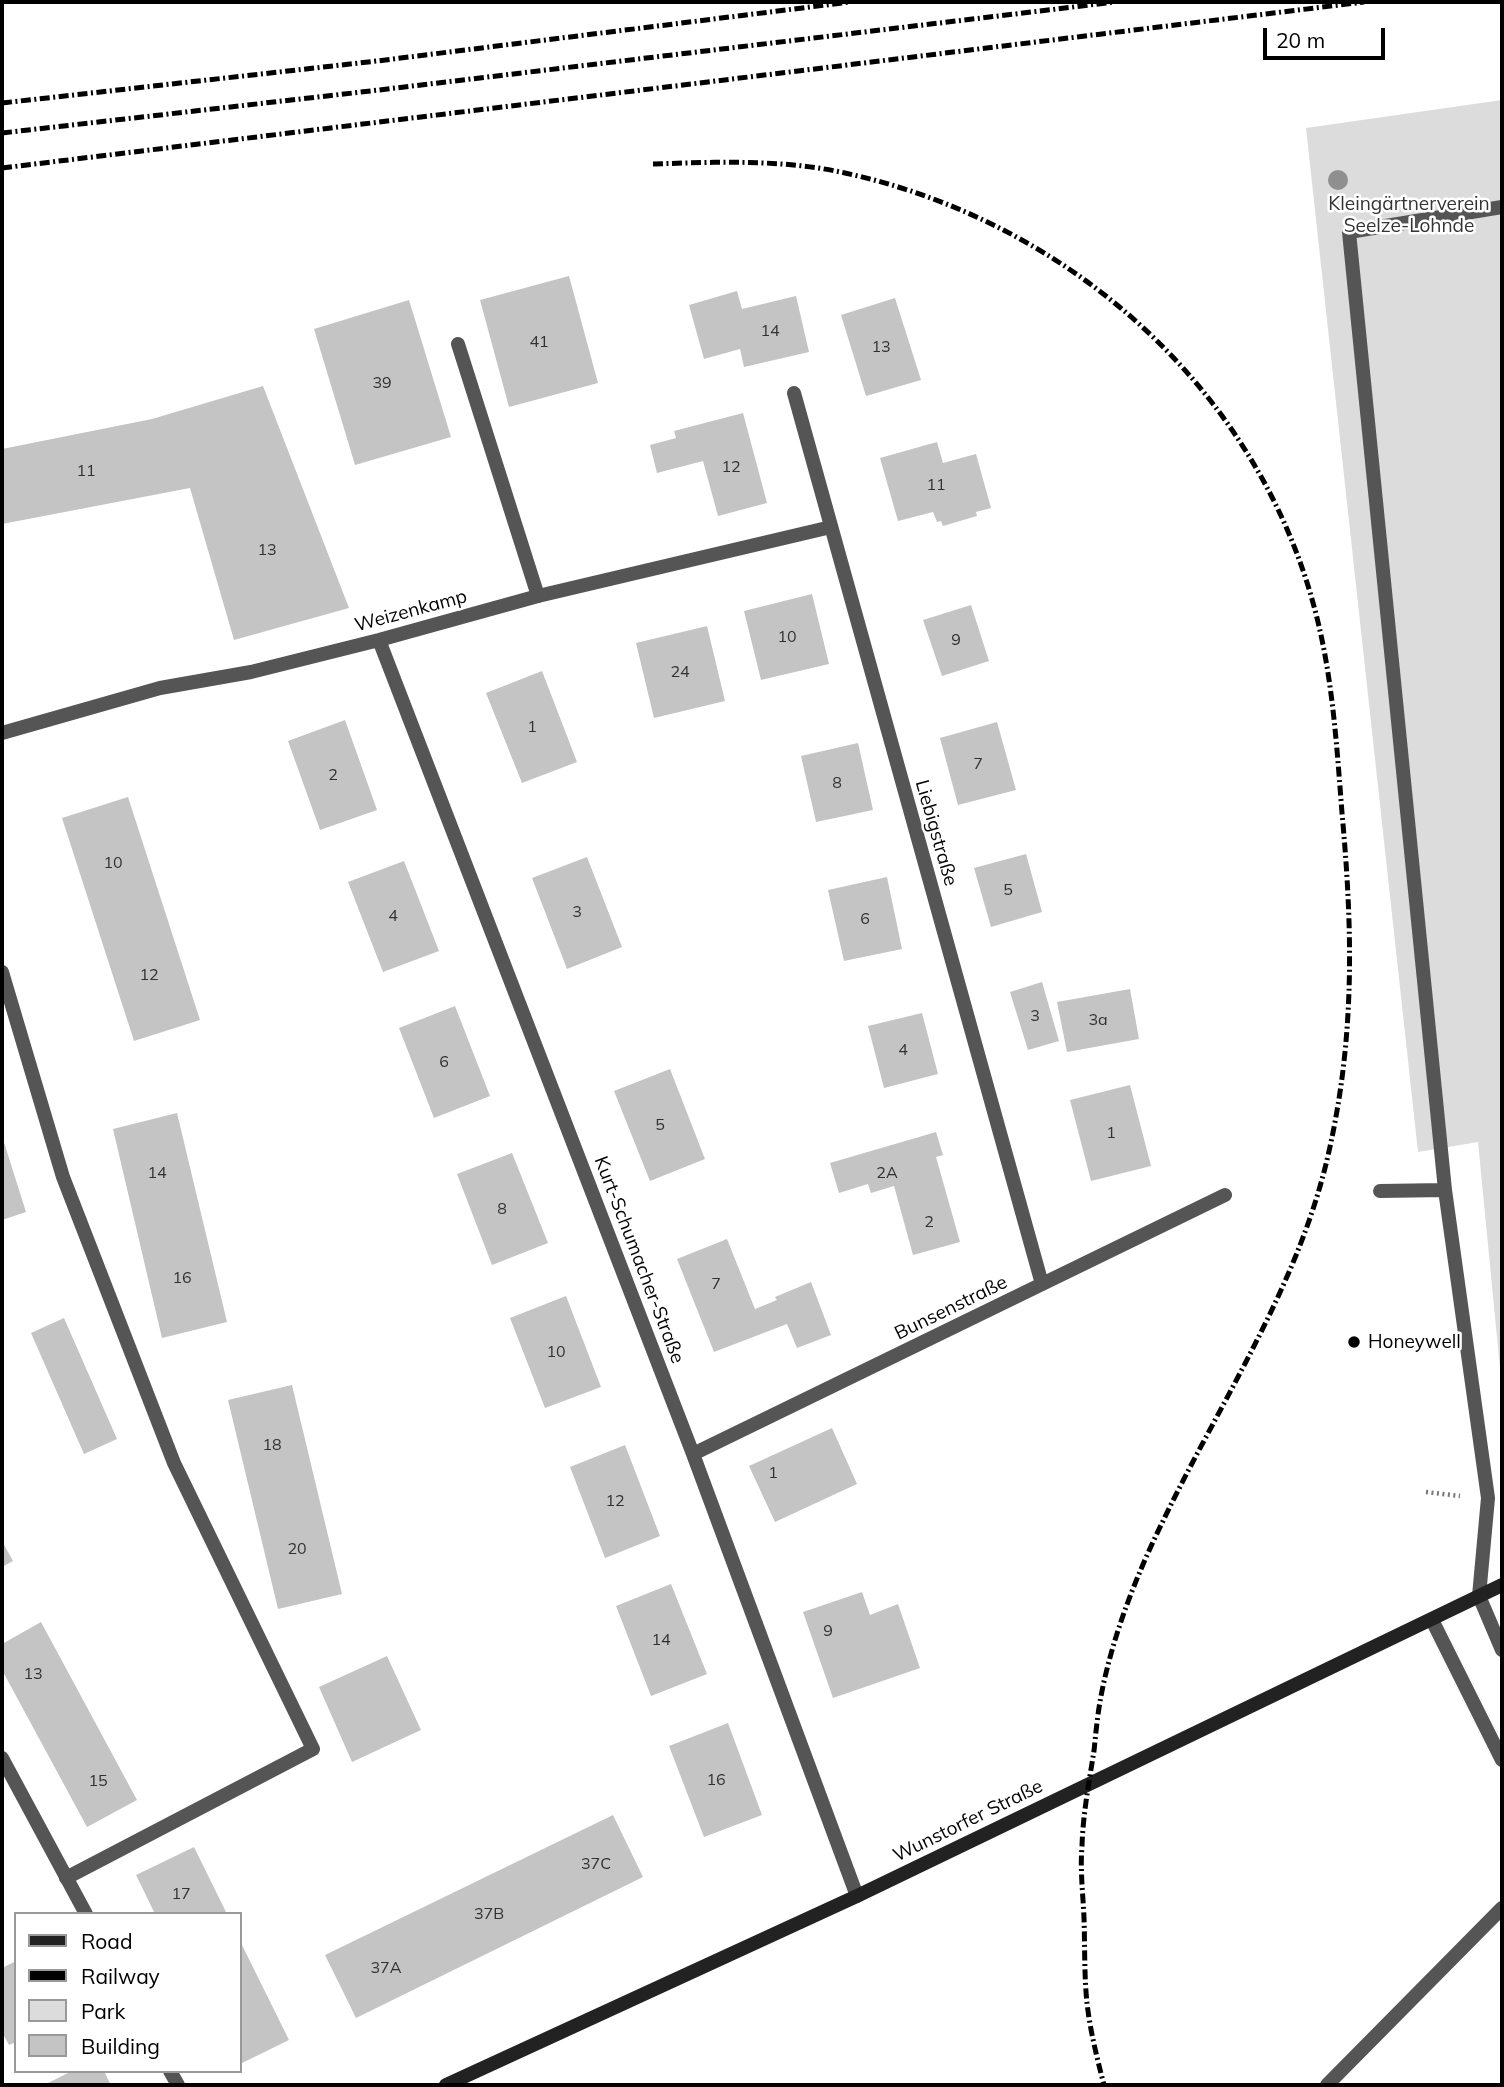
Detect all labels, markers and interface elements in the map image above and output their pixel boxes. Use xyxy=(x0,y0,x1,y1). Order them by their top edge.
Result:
scale bar xyxy=(1266,14,1388,58)
text: 20 m xyxy=(1276,27,1325,53)
park label: Kleingärtnerverein Seelze-Lohnde xyxy=(1328,193,1490,237)
house number: 14 xyxy=(760,321,780,341)
house number: 41 xyxy=(529,332,549,352)
house number: 13 xyxy=(871,337,891,357)
house number: 39 xyxy=(372,373,392,393)
house number: 12 xyxy=(721,457,741,477)
house number: 11 xyxy=(76,461,96,481)
house number: 11 xyxy=(926,475,946,495)
house number: 13 xyxy=(257,540,277,560)
street label: Weizenkamp xyxy=(352,585,470,637)
house number: 10 xyxy=(777,627,797,647)
house number: 9 xyxy=(951,630,961,650)
house number: 24 xyxy=(670,662,690,682)
house number: 1 xyxy=(527,717,537,737)
house number: 7 xyxy=(973,754,983,774)
house number: 2 xyxy=(328,765,338,785)
house number: 8 xyxy=(832,773,842,793)
street label: Liebigstraße xyxy=(910,777,962,889)
house number: 10 xyxy=(103,853,123,873)
house number: 5 xyxy=(1003,880,1013,900)
house number: 3 xyxy=(572,902,582,922)
house number: 4 xyxy=(388,906,398,926)
house number: 6 xyxy=(860,909,870,929)
house number: 12 xyxy=(139,965,159,985)
house number: 3 xyxy=(1030,1006,1040,1026)
house number: 3a xyxy=(1088,1010,1108,1030)
house number: 4 xyxy=(898,1040,908,1060)
house number: 6 xyxy=(439,1052,449,1072)
house number: 5 xyxy=(655,1115,665,1135)
house number: 1 xyxy=(1106,1123,1116,1143)
street label: Kurt-Schumacher-Straße xyxy=(589,1153,689,1367)
house number: 14 xyxy=(147,1163,167,1183)
house number: 2A xyxy=(876,1163,898,1183)
house number: 8 xyxy=(497,1199,507,1219)
house number: 2 xyxy=(924,1212,934,1232)
house number: 16 xyxy=(172,1268,192,1288)
street label: Bunsenstraße xyxy=(891,1271,1011,1345)
house number: 7 xyxy=(711,1274,721,1294)
place label: Honeywell xyxy=(1368,1331,1461,1353)
marker: Honeywell xyxy=(1346,1334,1362,1350)
house number: 10 xyxy=(546,1342,566,1362)
house number: 18 xyxy=(262,1435,282,1455)
house number: 1 xyxy=(768,1463,778,1483)
house number: 12 xyxy=(605,1491,625,1511)
house number: 20 xyxy=(287,1539,307,1559)
house number: 9 xyxy=(823,1621,833,1641)
house number: 14 xyxy=(651,1630,671,1650)
house number: 13 xyxy=(23,1664,43,1684)
house number: 16 xyxy=(706,1770,726,1790)
house number: 15 xyxy=(88,1771,108,1791)
street label: Wunstorfer Straße xyxy=(889,1775,1047,1867)
house number: 37C xyxy=(581,1854,611,1874)
house number: 17 xyxy=(171,1884,191,1904)
house number: 37B xyxy=(474,1904,504,1924)
legend xyxy=(14,1912,242,2073)
text: Road xyxy=(81,1928,132,1954)
house number: 37A xyxy=(371,1958,401,1978)
text: Railway xyxy=(81,1963,160,1989)
text: Park xyxy=(81,1998,125,2024)
text: Building xyxy=(81,2033,160,2059)

